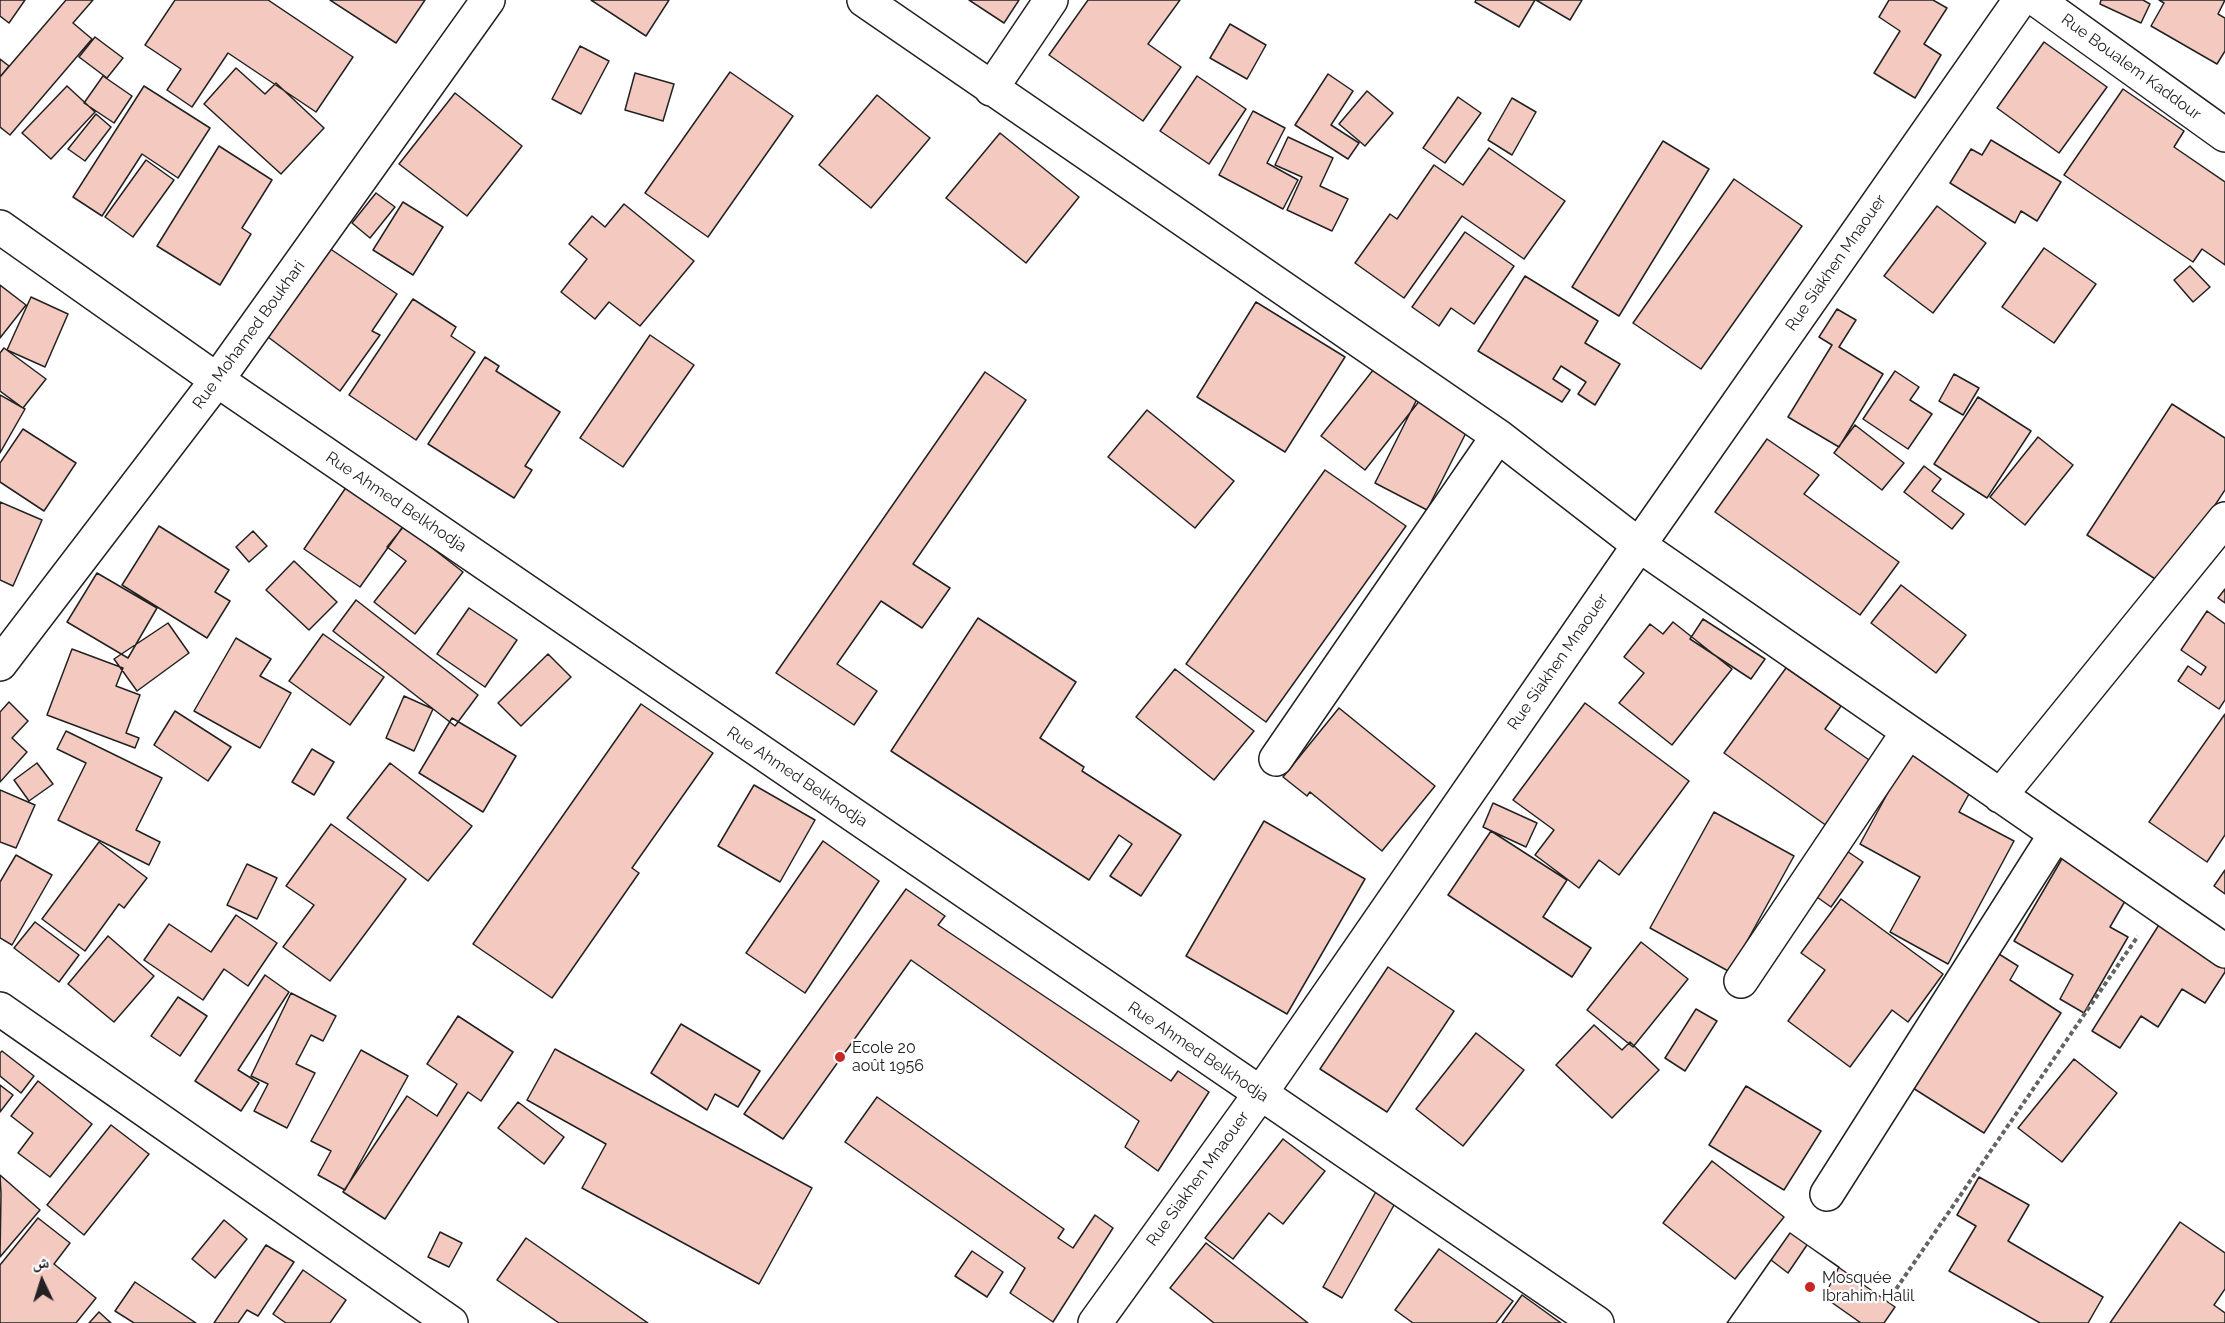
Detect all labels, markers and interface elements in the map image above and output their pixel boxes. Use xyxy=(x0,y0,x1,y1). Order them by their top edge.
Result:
street label: Rue Boualem Kaddour xyxy=(2057,10,2205,124)
street label: Rue Siakhen Mnaouer xyxy=(1782,191,1890,335)
street label: Rue Mohamed Boukhari xyxy=(189,257,309,413)
street label: Rue Ahmed Belkhodja xyxy=(322,448,470,556)
street label: Rue Siakhen Mnaouer xyxy=(1504,590,1612,734)
street label: Rue Ahmed Belkhodja xyxy=(723,723,871,831)
street label: Rue Ahmed Belkhodja xyxy=(1124,998,1272,1106)
place label: Ecole 20 août 1956 xyxy=(852,1038,924,1076)
marker: Ecole 20 août 1956 xyxy=(833,1050,847,1064)
street label: Rue Siakhen Mnaouer xyxy=(1143,1108,1253,1250)
north arrow xyxy=(12,1251,72,1311)
text: ش xyxy=(32,1252,50,1273)
place label: Mosquée Ibrahim Halil xyxy=(1822,1268,1914,1306)
marker: Mosquée Ibrahim Halil xyxy=(1803,1280,1817,1294)

